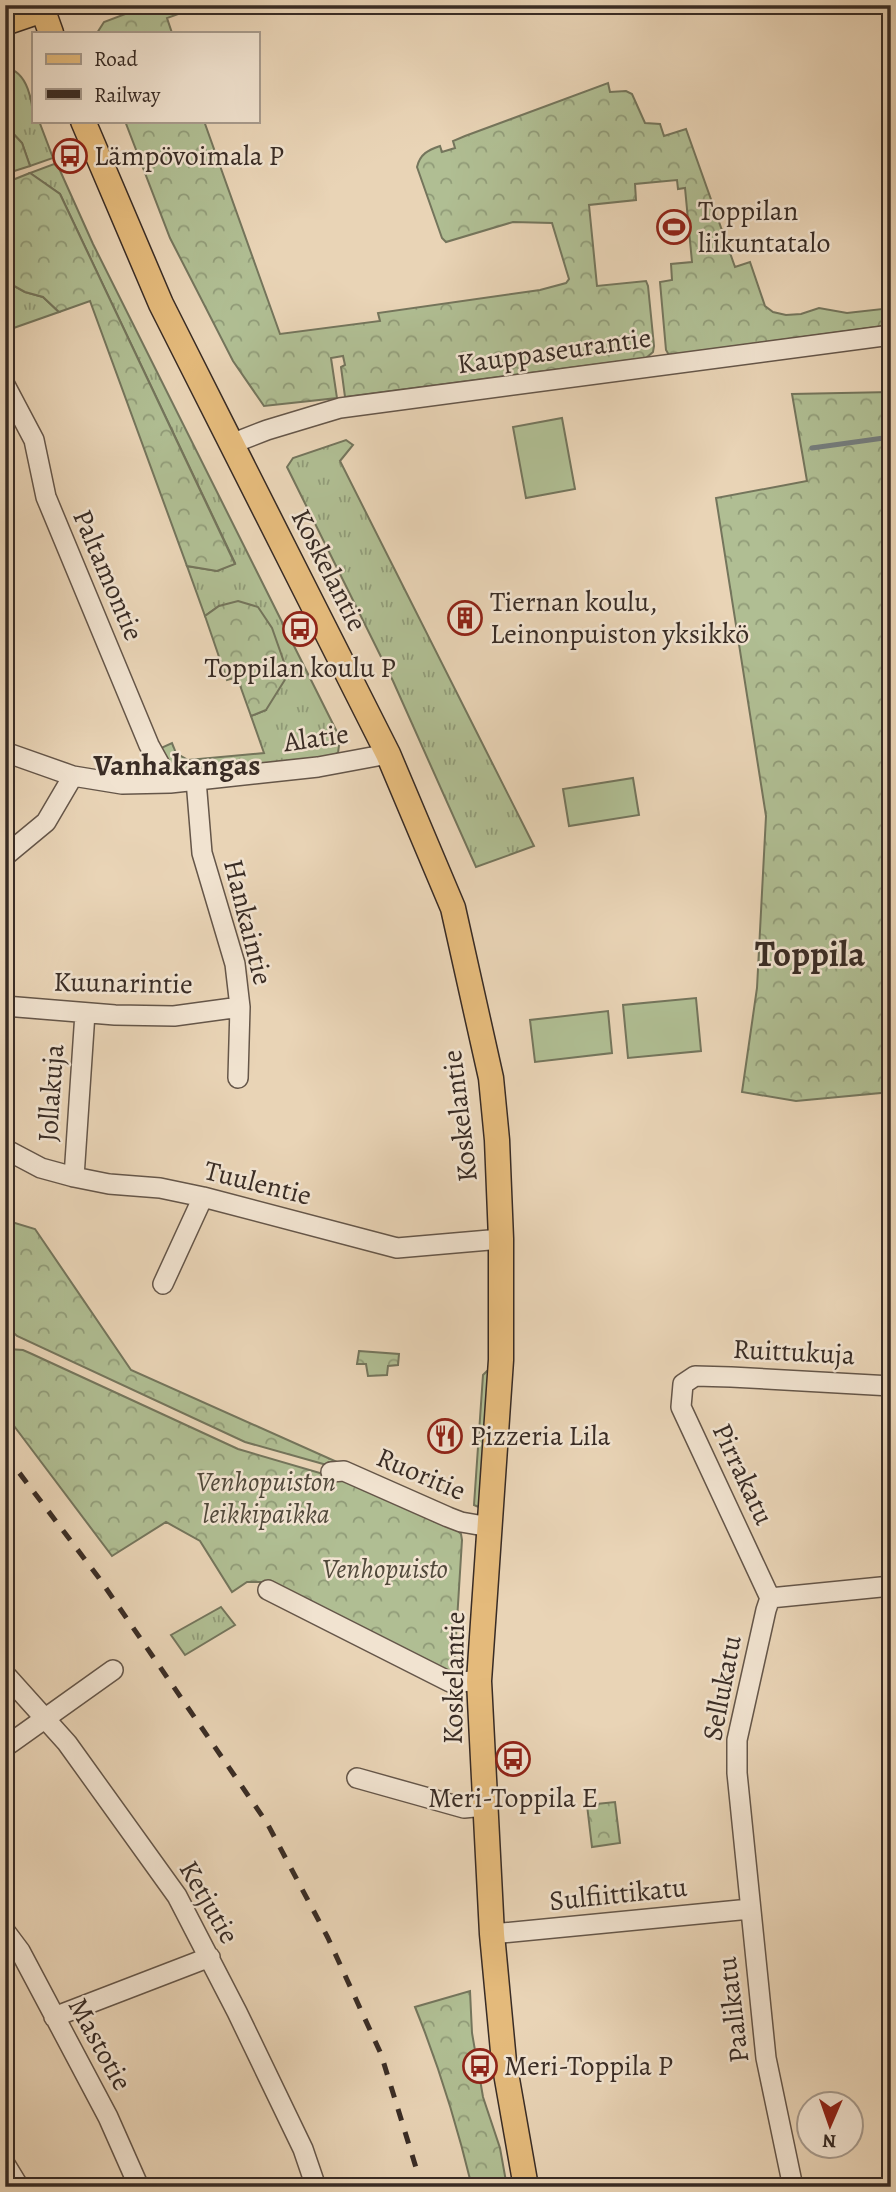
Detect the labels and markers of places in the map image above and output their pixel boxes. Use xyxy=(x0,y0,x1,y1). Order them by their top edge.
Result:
bus stop icon: Lämpövoimala P xyxy=(51,137,89,175)
place label: Lämpövoimala P xyxy=(94,137,284,175)
place label: Toppilan liikuntatalo xyxy=(698,192,830,262)
sports icon: Toppilan liikuntatalo xyxy=(655,208,693,246)
place label: Tiernan koulu, Leinonpuiston yksikkö xyxy=(490,583,749,653)
building icon: Tiernan koulu, Leinonpuiston yksikkö xyxy=(446,599,484,637)
bus stop icon: Toppilan koulu P xyxy=(281,610,319,648)
place label: Toppilan koulu P xyxy=(204,649,396,687)
restaurant icon: Pizzeria Lila xyxy=(426,1417,464,1455)
place label: Pizzeria Lila xyxy=(470,1417,611,1455)
bus stop icon: Meri-Toppila E xyxy=(494,1740,532,1778)
place label: Meri-Toppila E xyxy=(428,1779,598,1817)
bus stop icon: Meri-Toppila P xyxy=(461,2047,499,2085)
place label: Meri-Toppila P xyxy=(504,2047,673,2085)

